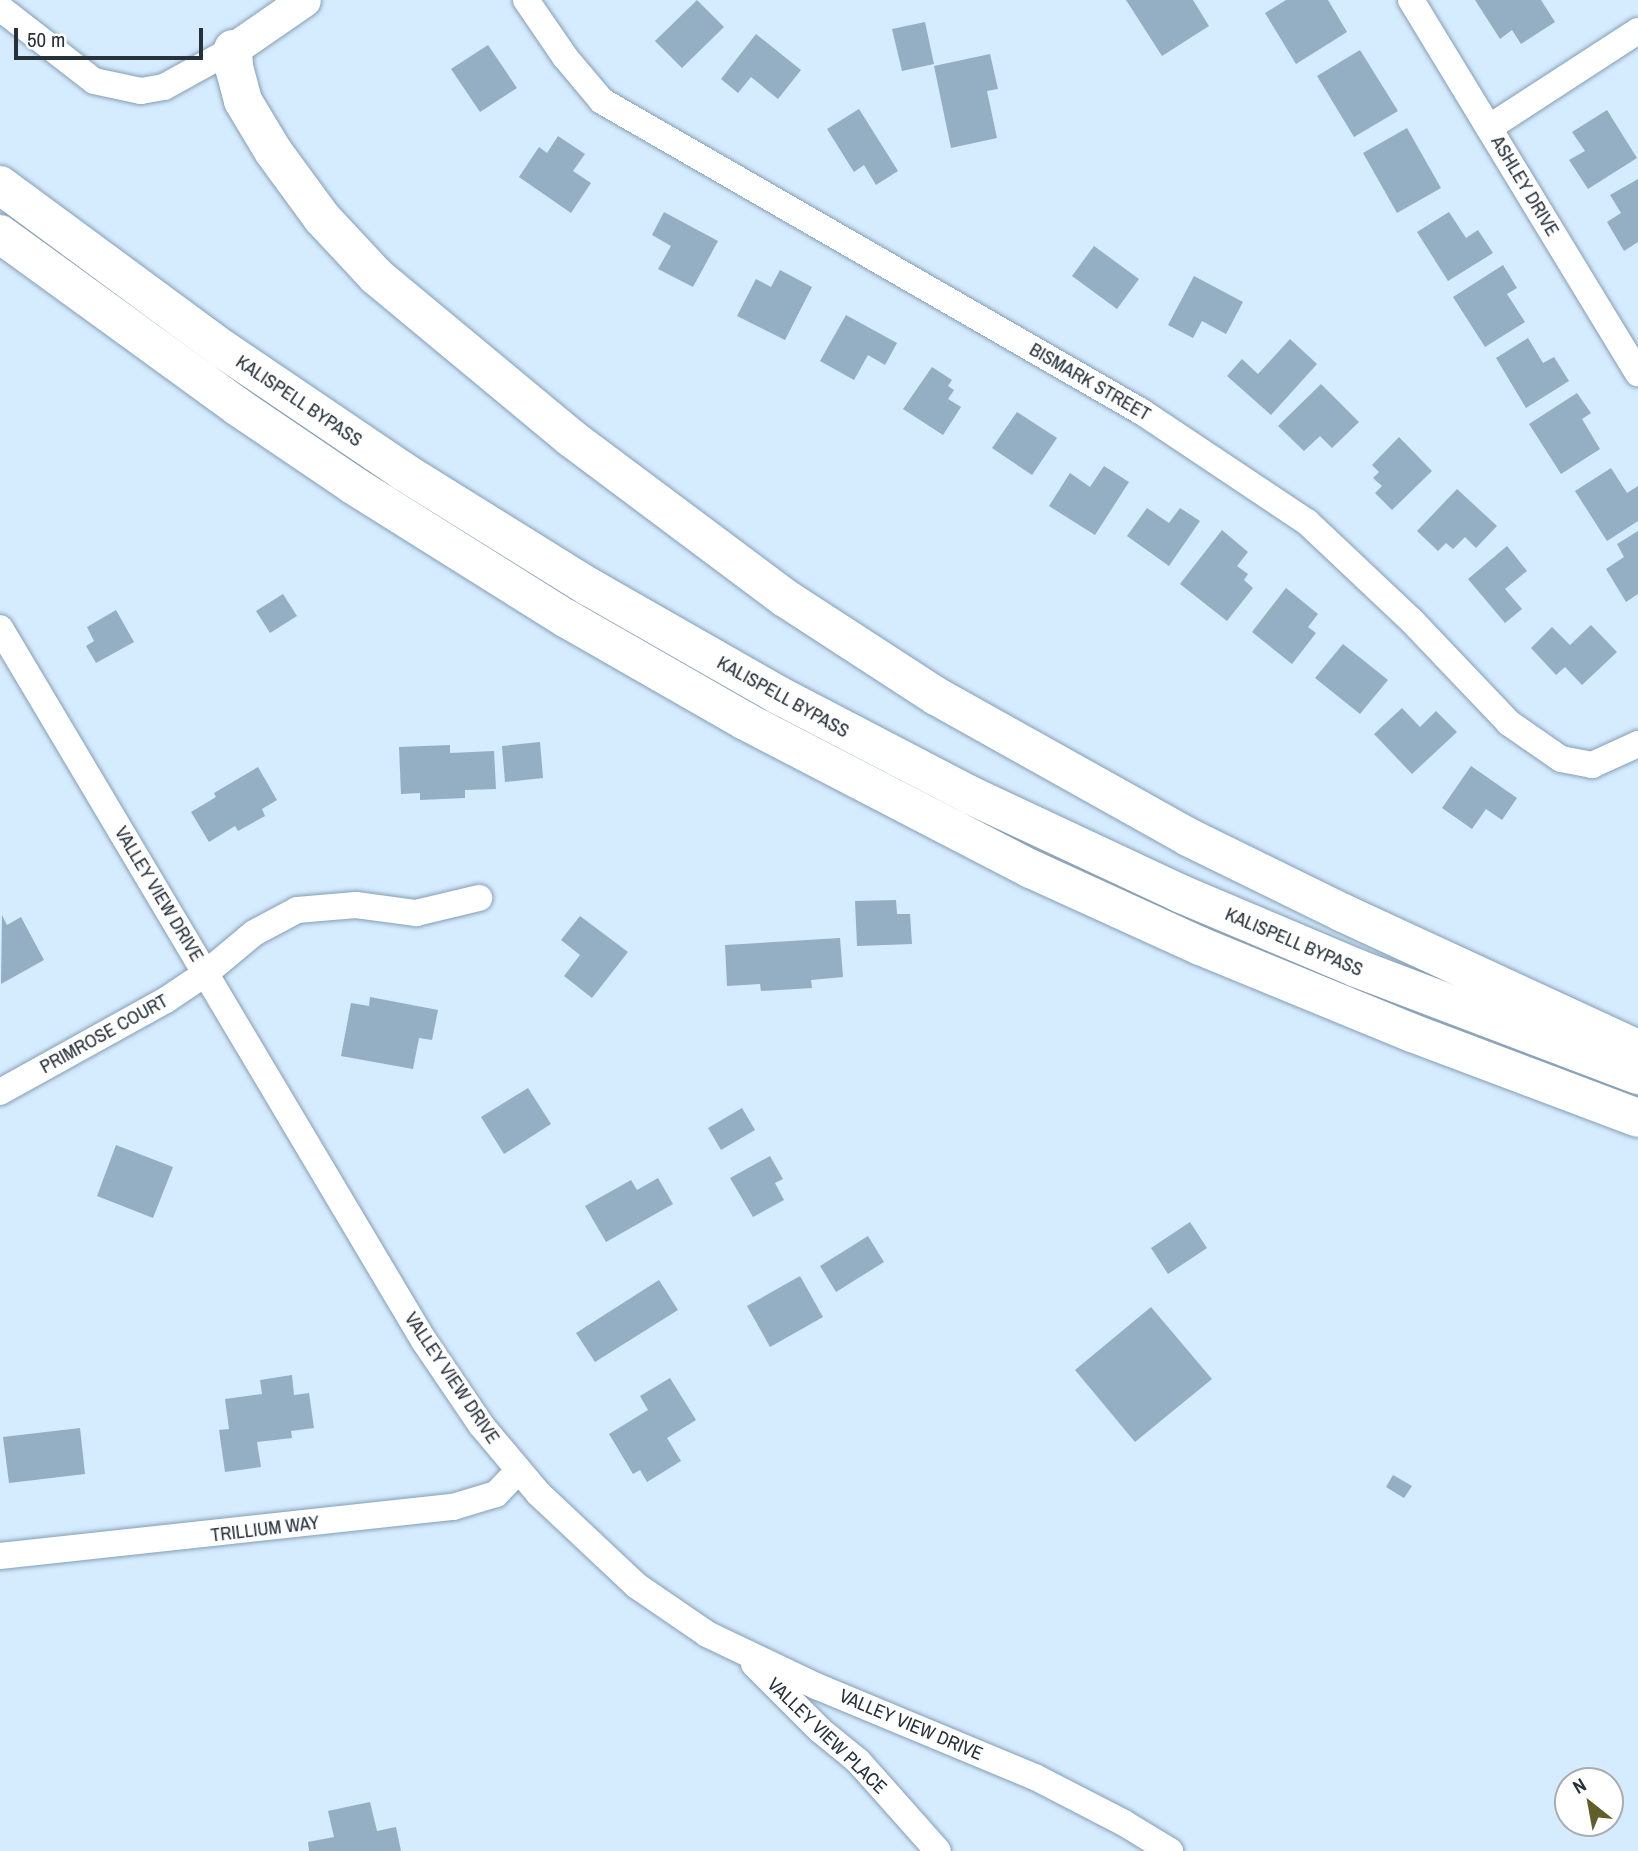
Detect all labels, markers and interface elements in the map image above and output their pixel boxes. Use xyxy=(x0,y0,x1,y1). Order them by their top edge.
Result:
scale bar xyxy=(18,14,206,58)
text: 50 m xyxy=(27,25,65,54)
street label: ASHLEY DRIVE xyxy=(1486,132,1564,240)
street label: BISMARK STREET xyxy=(1025,338,1155,426)
street label: KALISPELL BYPASS xyxy=(231,350,367,452)
street label: KALISPELL BYPASS xyxy=(713,651,853,743)
street label: VALLEY VIEW DRIVE xyxy=(110,822,208,966)
street label: KALISPELL BYPASS xyxy=(1222,903,1366,981)
street label: PRIMROSE COURT xyxy=(36,989,172,1079)
street label: VALLEY VIEW DRIVE xyxy=(400,1308,504,1448)
street label: TRILLIUM WAY xyxy=(209,1511,321,1547)
street label: VALLEY VIEW PLACE xyxy=(762,1673,892,1799)
street label: VALLEY VIEW DRIVE xyxy=(836,1684,986,1766)
north arrow xyxy=(1554,1767,1624,1837)
text: N xyxy=(1568,1772,1591,1800)

